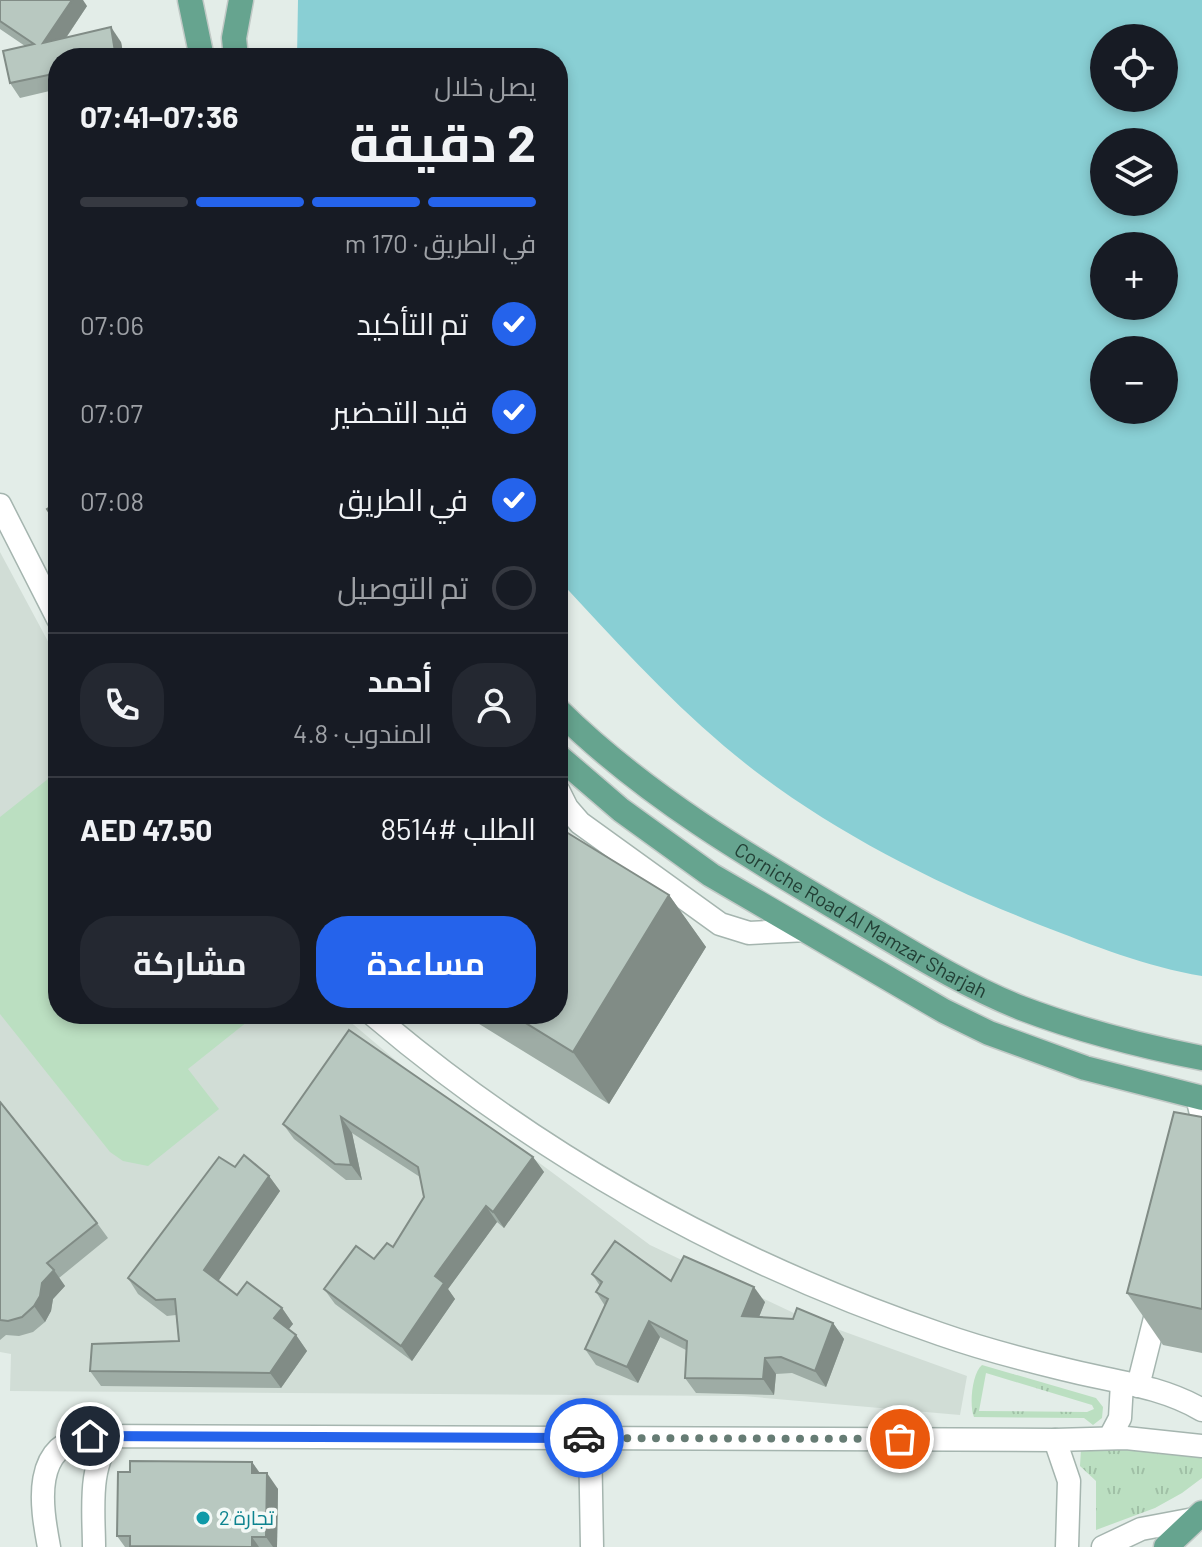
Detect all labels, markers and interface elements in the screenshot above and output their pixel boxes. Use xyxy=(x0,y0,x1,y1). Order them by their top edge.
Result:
map controls xyxy=(1090,24,1178,424)
button: locate xyxy=(1090,24,1178,112)
text: يصل خلال xyxy=(434,70,536,101)
text: 07:36–07:41 xyxy=(80,98,238,134)
text: 2 دقيقة xyxy=(349,110,536,172)
button: layers xyxy=(1090,128,1178,216)
text: في الطريق · 170 m xyxy=(345,227,536,258)
button: + xyxy=(1090,232,1178,320)
icon: check xyxy=(492,302,536,346)
text: تم التأكيد xyxy=(357,305,468,341)
text: 07:06 xyxy=(80,309,144,340)
button: − xyxy=(1090,336,1178,424)
icon: check xyxy=(492,390,536,434)
text: قيد التحضير xyxy=(332,393,468,429)
text: 07:07 xyxy=(80,397,143,428)
icon: check xyxy=(492,478,536,522)
text: في الطريق xyxy=(338,481,468,517)
text: 07:08 xyxy=(80,485,144,516)
text: تم التوصيل xyxy=(337,569,468,605)
text: أحمد xyxy=(368,662,432,698)
button: phone xyxy=(80,663,164,747)
button: person xyxy=(452,663,536,747)
text: المندوب · 4.8 xyxy=(293,717,432,748)
text: الطلب #8514 xyxy=(380,810,536,846)
text: AED 47.50 xyxy=(80,811,212,847)
street label: Corniche Road Al Mamzar Sharjah xyxy=(731,837,991,1002)
button: مشاركة xyxy=(80,916,300,1008)
button: مساعدة xyxy=(316,916,536,1008)
courier xyxy=(544,1398,624,1478)
pin xyxy=(56,1402,124,1470)
pin xyxy=(866,1405,934,1473)
icon: home xyxy=(68,1414,112,1458)
icon: car xyxy=(562,1416,606,1460)
icon: bag xyxy=(878,1417,922,1461)
place label: تجارة 2 xyxy=(219,1505,275,1530)
marker: تجارة 2 xyxy=(194,1509,212,1527)

